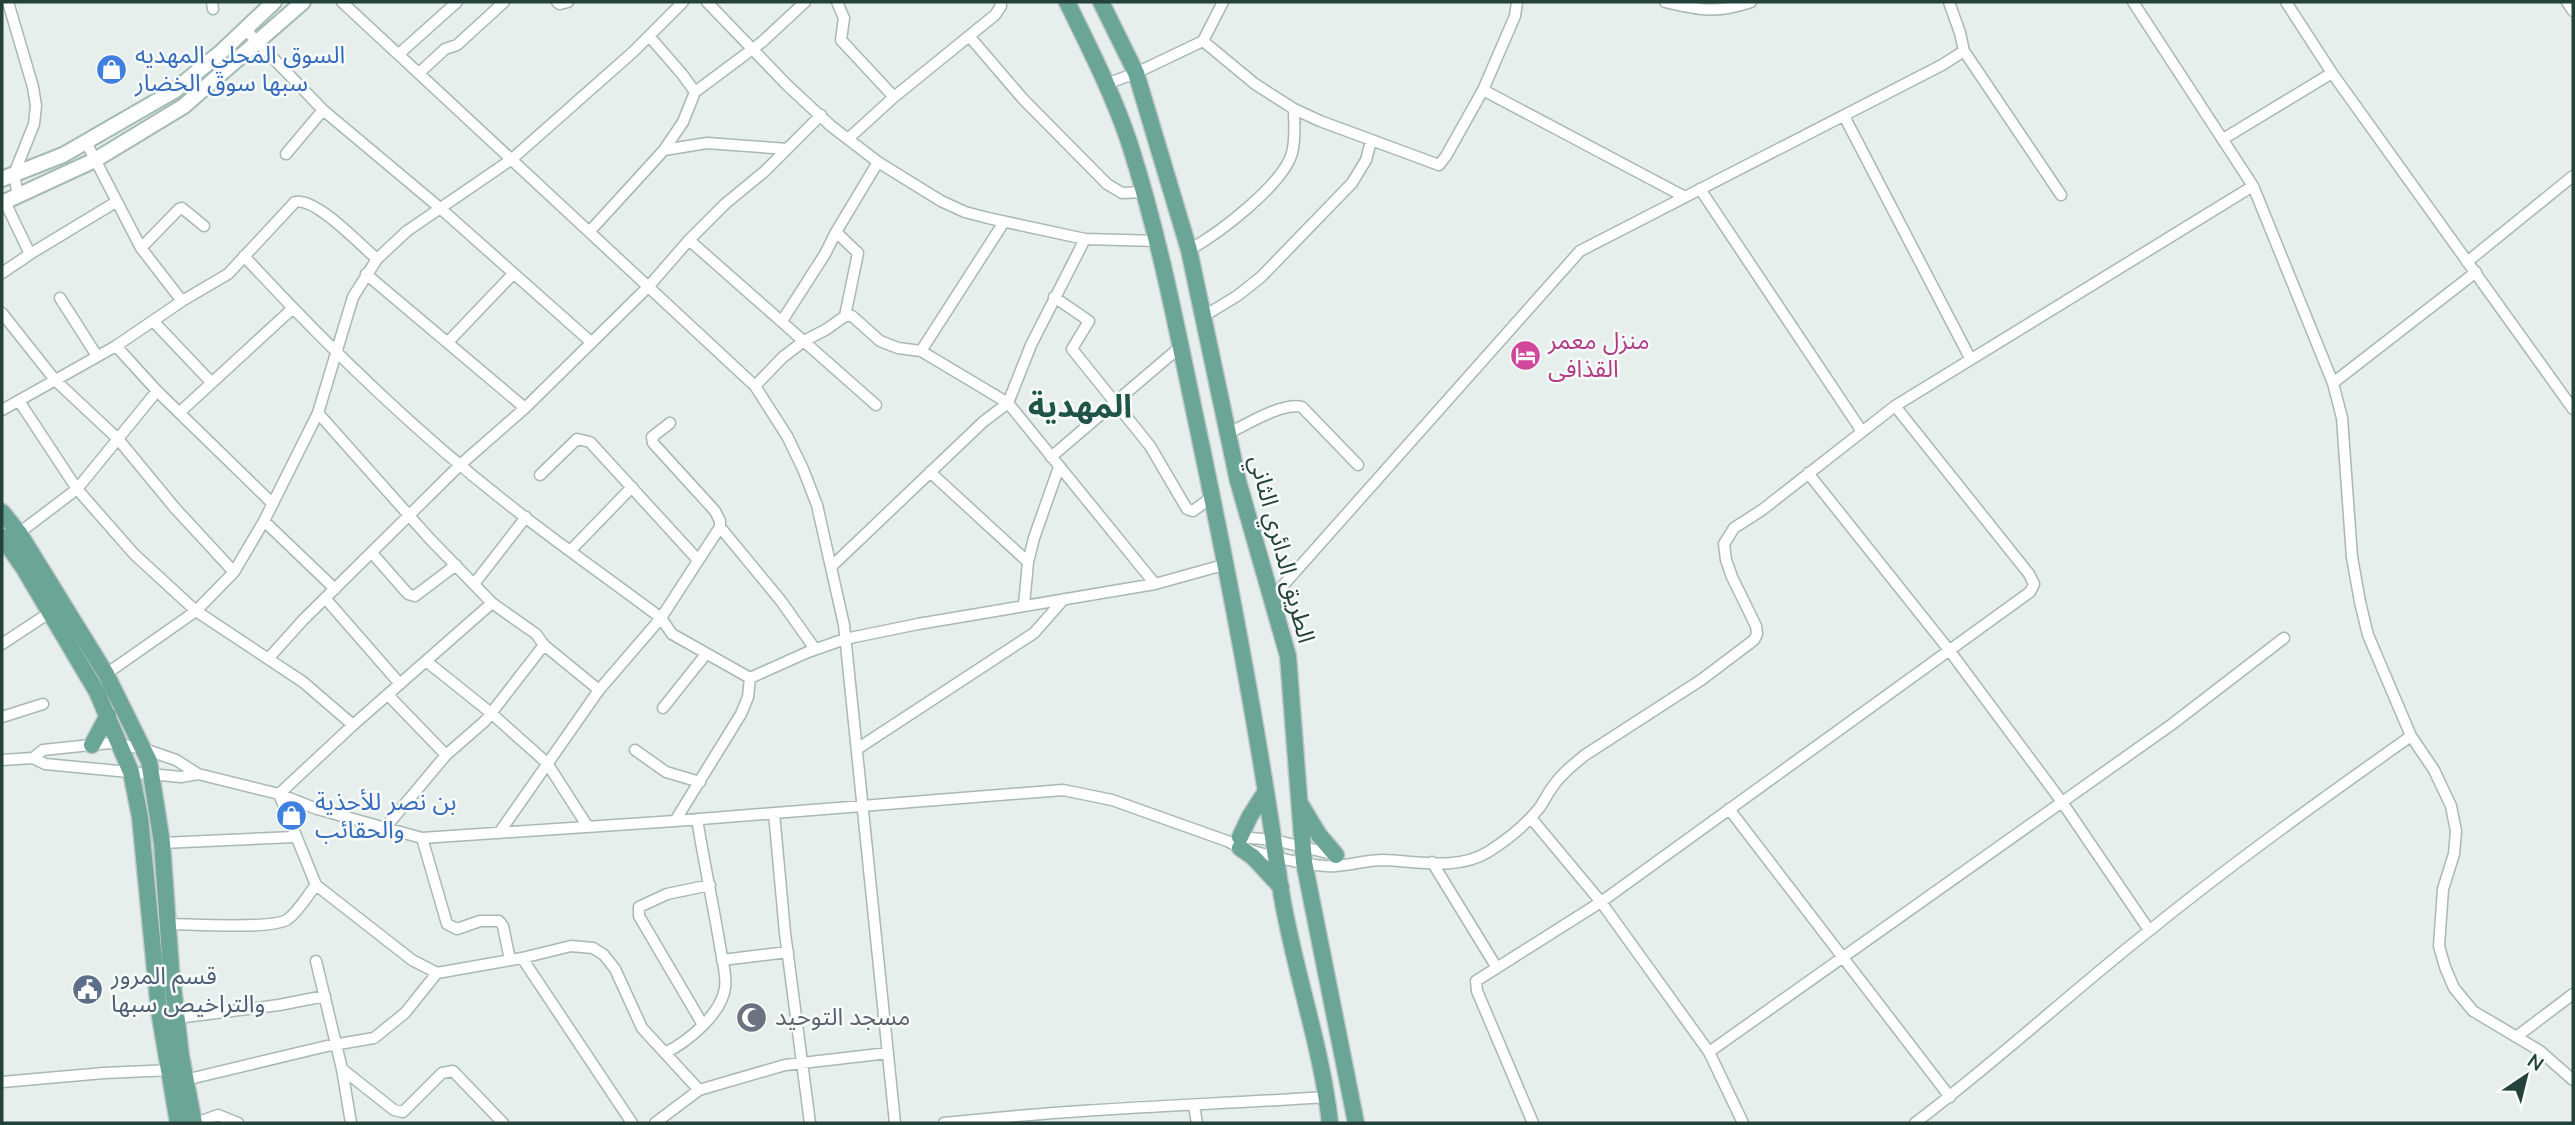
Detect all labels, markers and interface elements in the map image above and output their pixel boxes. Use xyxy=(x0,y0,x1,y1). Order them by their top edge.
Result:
place label: السوق المحلي المهديه سبها سوق الخضار xyxy=(134,39,345,99)
shop icon: السوق المحلي المهديه سبها سوق الخضار xyxy=(95,52,129,86)
place label: منزل معمر القذافى xyxy=(1547,325,1650,385)
hotel icon: منزل معمر القذافى xyxy=(1508,338,1542,372)
district label: المهدية xyxy=(1028,385,1132,428)
street label: الطريق الدائري الثاني xyxy=(1239,451,1322,647)
place label: بن نصر للأحذية والحقائب xyxy=(315,786,456,846)
shop icon: بن نصر للأحذية والحقائب xyxy=(275,799,309,833)
place label: قسم المرور والتراخيص سبها xyxy=(110,960,265,1020)
public building icon: قسم المرور والتراخيص سبها xyxy=(71,973,105,1007)
mosque icon: مسجد التوحيد xyxy=(735,1000,769,1034)
place label: مسجد التوحيد xyxy=(775,1001,910,1033)
north arrow xyxy=(2491,1041,2561,1111)
text: N xyxy=(2522,1048,2548,1078)

